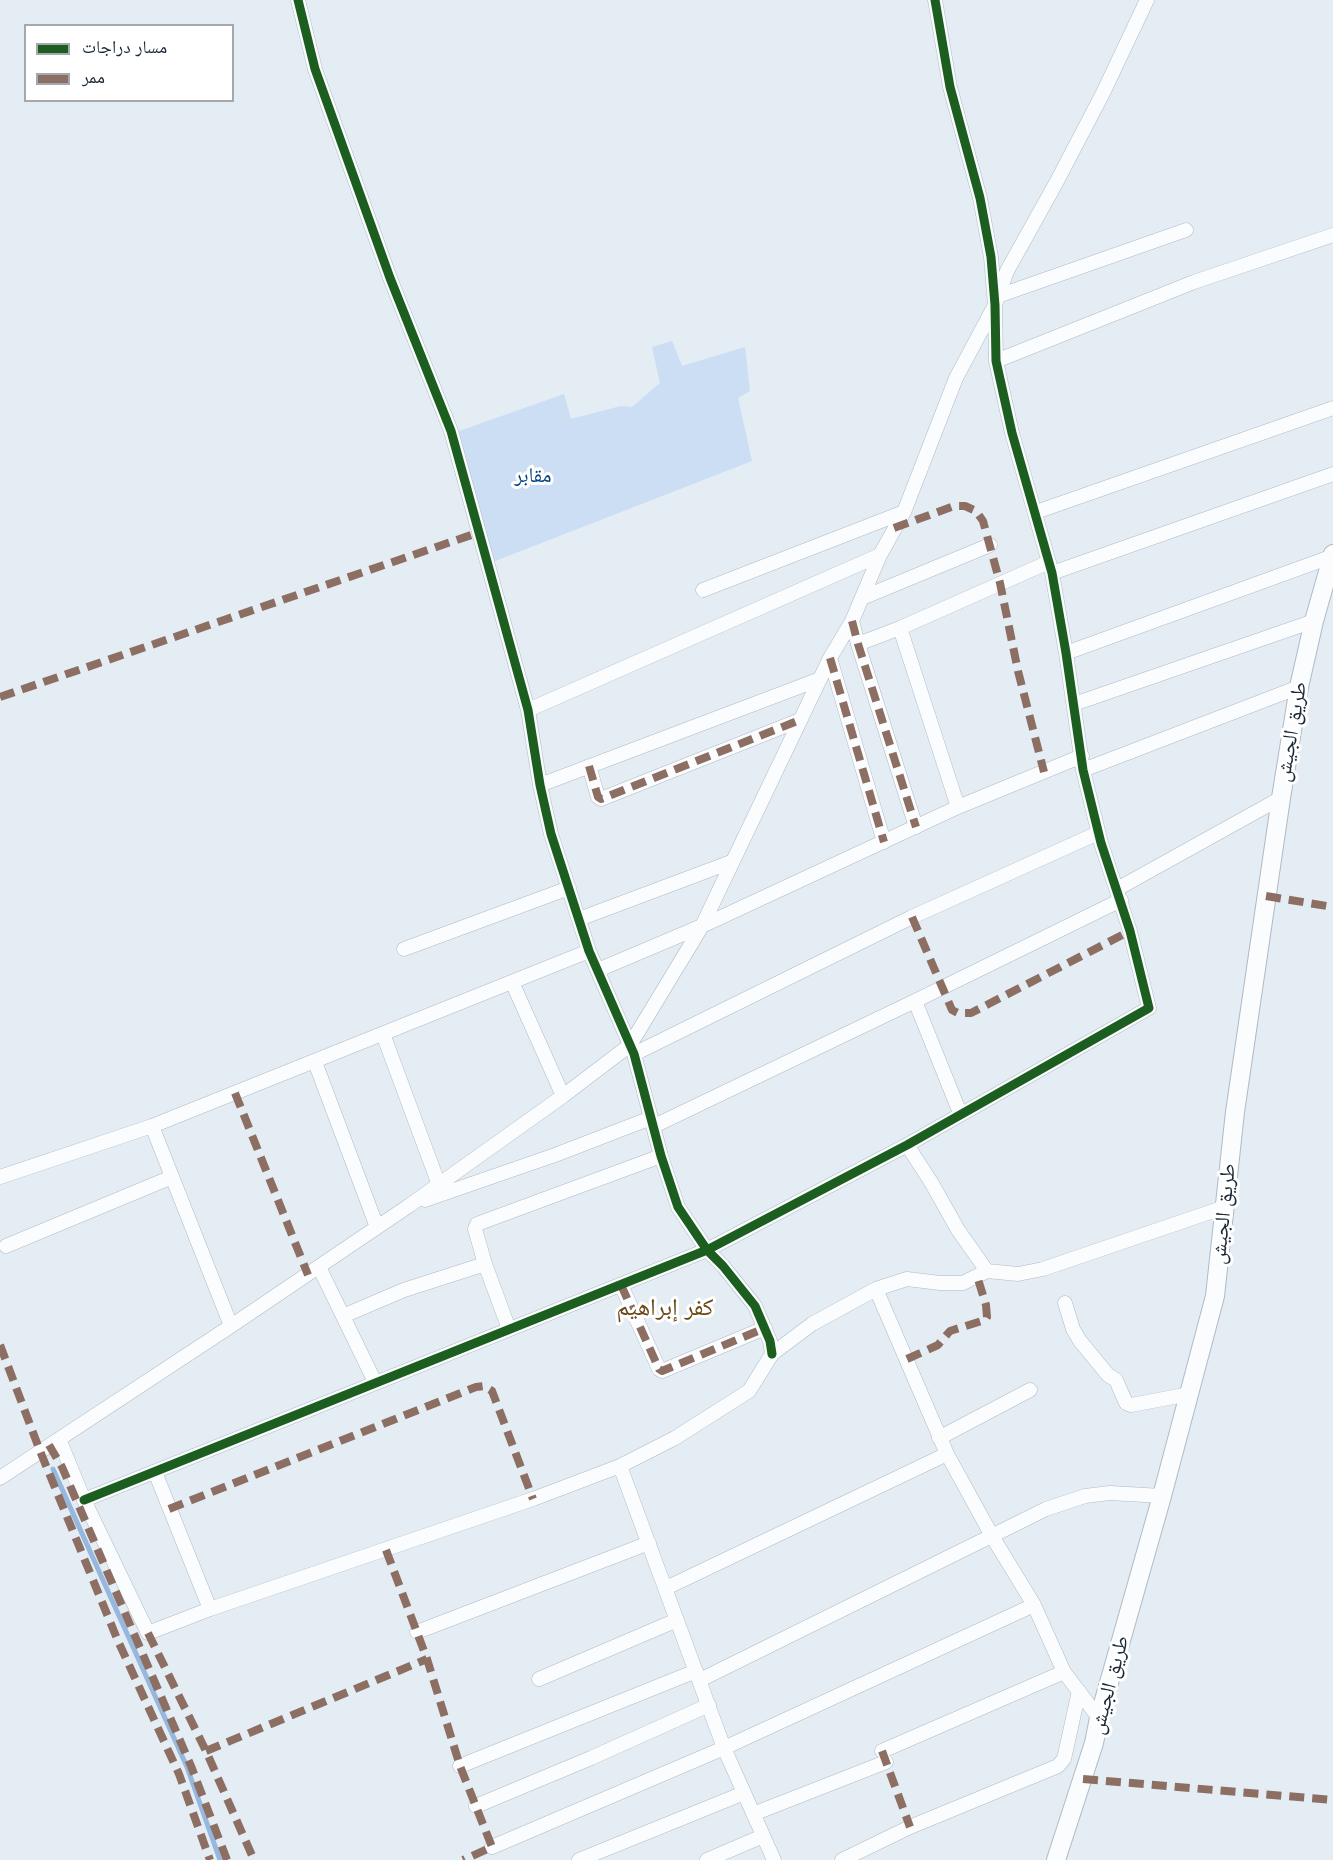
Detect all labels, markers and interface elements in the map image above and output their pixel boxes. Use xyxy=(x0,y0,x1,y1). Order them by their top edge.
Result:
legend xyxy=(24,24,234,102)
text: مسار دراجات xyxy=(82,37,167,57)
text: ممر xyxy=(82,67,105,87)
park label: مقابر xyxy=(514,463,552,489)
street label: طريق الجيش xyxy=(1271,680,1313,784)
street label: طريق الجيش xyxy=(1206,1162,1242,1266)
district label: كفر إبراهيم xyxy=(617,1294,713,1322)
street label: طريق الجيش xyxy=(1085,1633,1135,1737)

